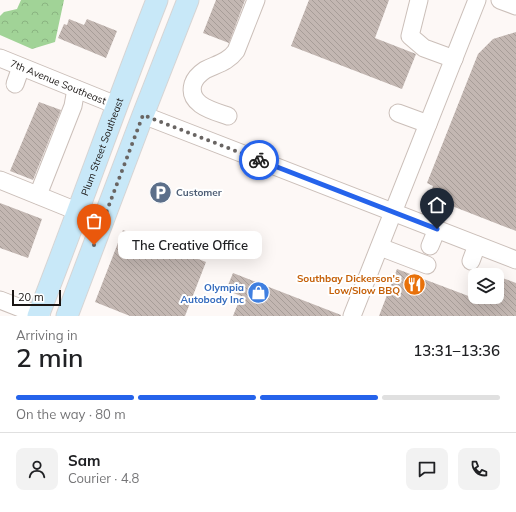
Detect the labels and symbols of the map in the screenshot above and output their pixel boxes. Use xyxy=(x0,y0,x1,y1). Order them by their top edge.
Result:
street label: 7th Avenue Southeast xyxy=(8,57,109,108)
street label: Plum Street Southeast xyxy=(78,96,126,198)
courier xyxy=(239,140,279,180)
parking icon: Customer xyxy=(148,179,174,205)
place label: Customer xyxy=(176,186,222,199)
pin xyxy=(420,188,454,229)
pin xyxy=(77,204,111,245)
callout: The Creative Office xyxy=(118,231,262,259)
restaurant icon: Southbay Dickerson's Low/Slow BBQ xyxy=(402,271,428,297)
place label: Southbay Dickerson's Low/Slow BBQ xyxy=(297,272,400,297)
shop icon: Olympia Autobody Inc xyxy=(246,280,272,306)
place label: Olympia Autobody Inc xyxy=(180,281,244,306)
scale bar xyxy=(12,288,61,307)

